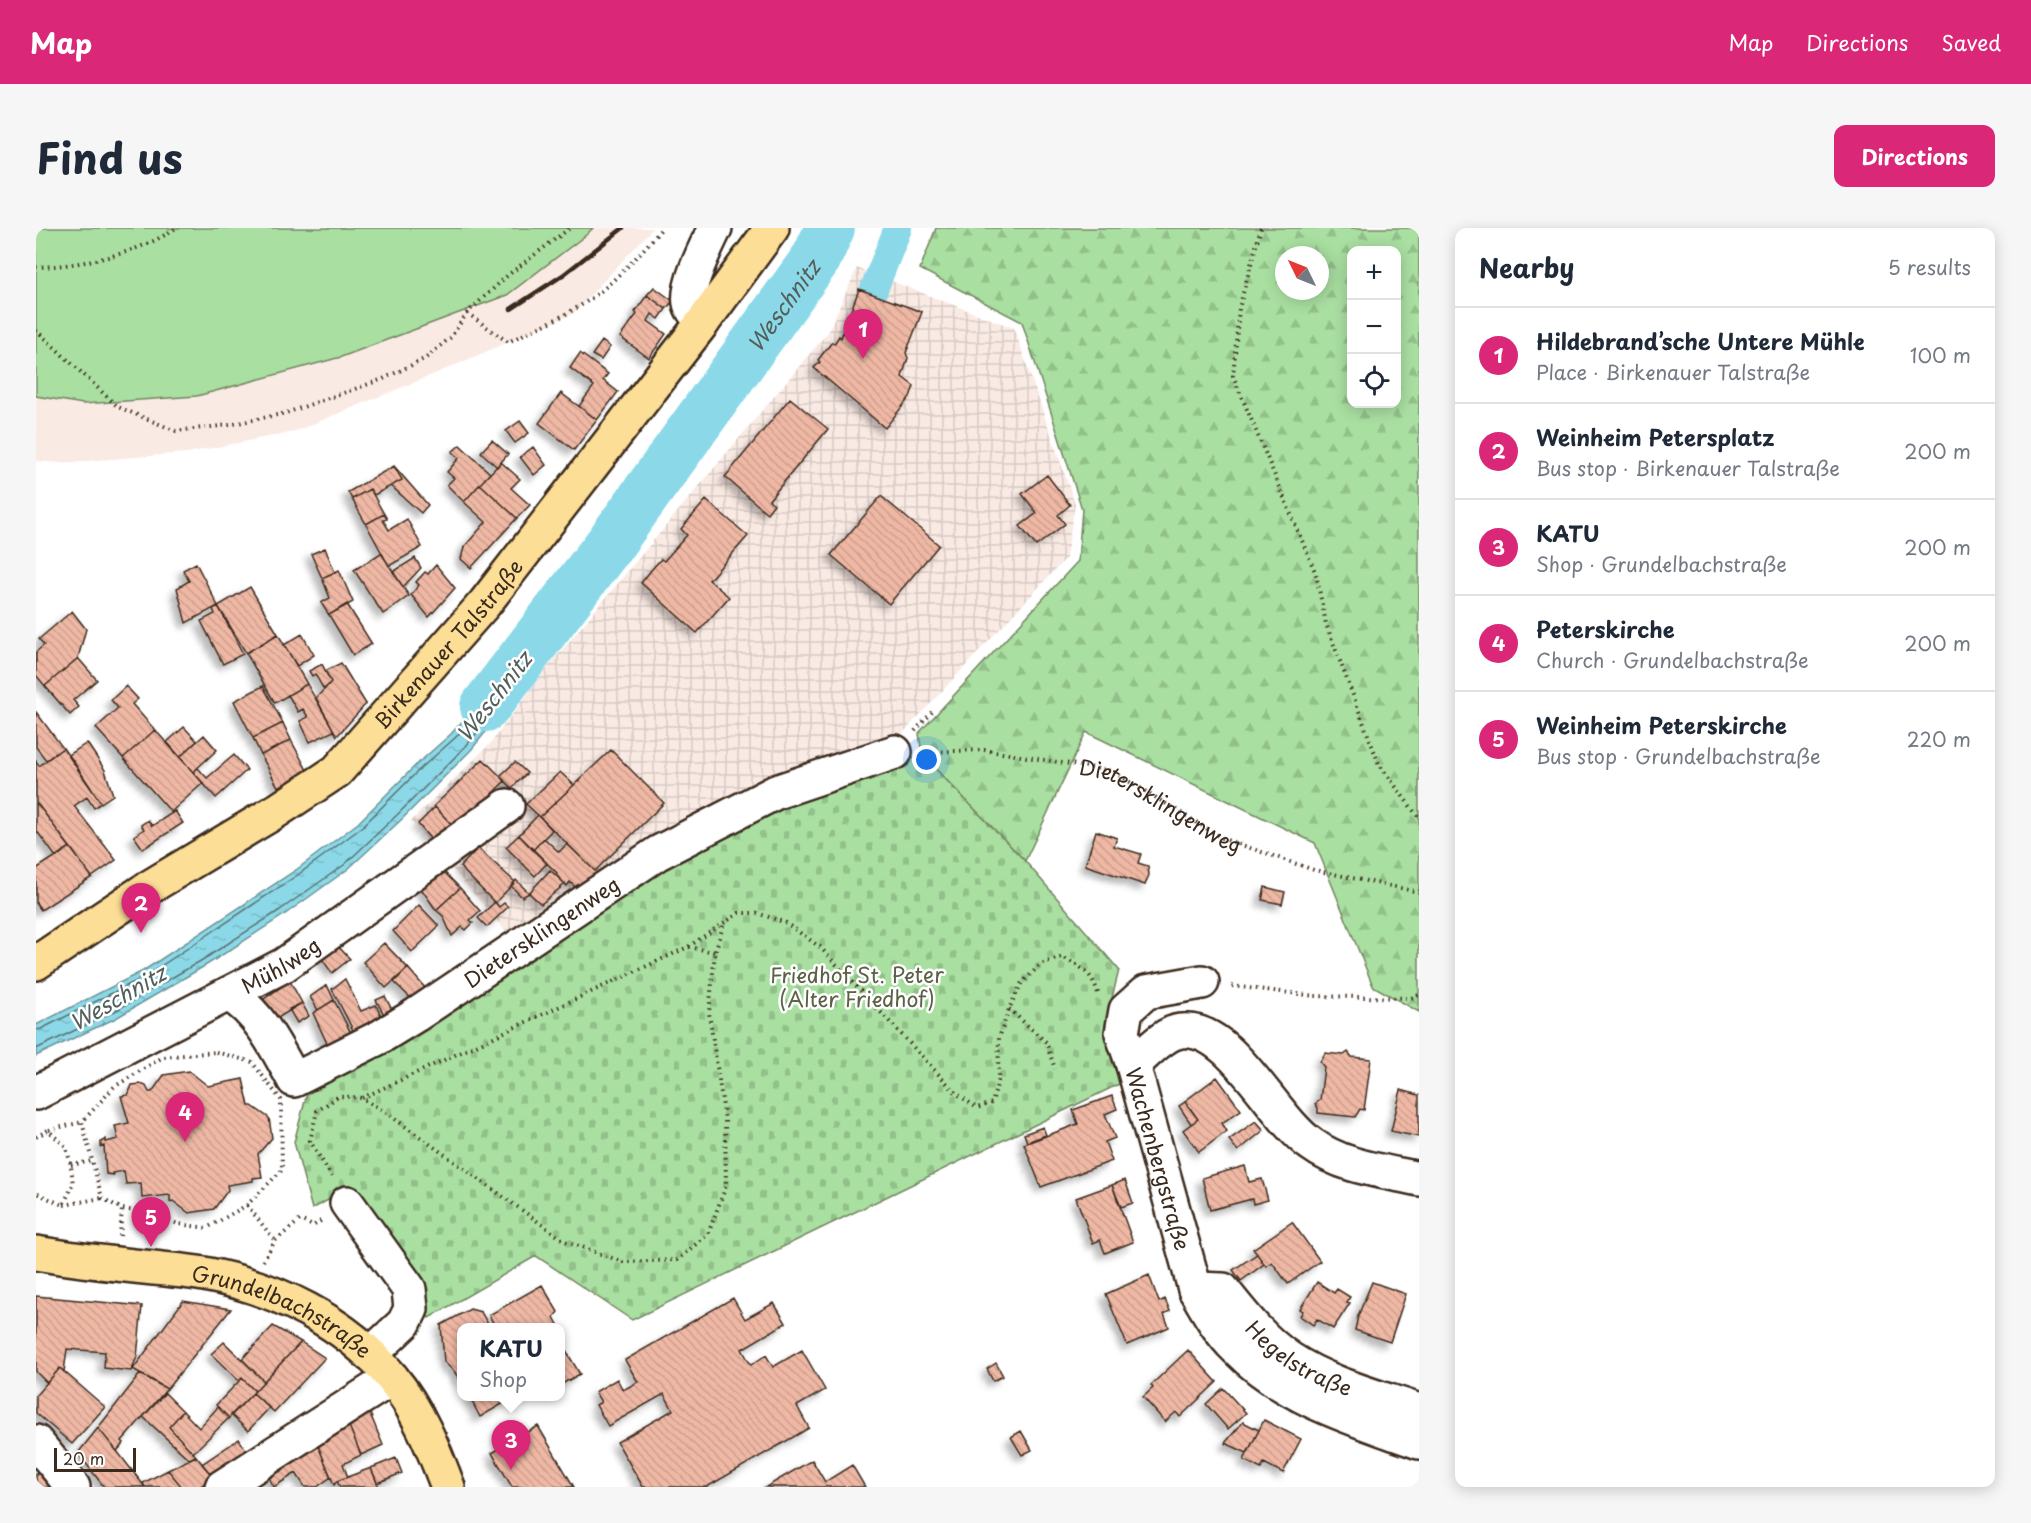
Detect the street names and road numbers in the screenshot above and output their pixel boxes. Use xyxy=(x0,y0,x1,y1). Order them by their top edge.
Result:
street label: Birkenauer Talstraße xyxy=(365,552,530,736)
street label: Dietersklingenweg xyxy=(1077,750,1246,860)
street label: Dietersklingenweg xyxy=(457,867,626,995)
street label: Mühlweg xyxy=(235,928,326,1001)
street label: Wachenbergstraße xyxy=(1118,1063,1199,1254)
street label: Grundelbachstraße xyxy=(190,1256,379,1365)
street label: Hegelstraße xyxy=(1239,1312,1357,1403)

